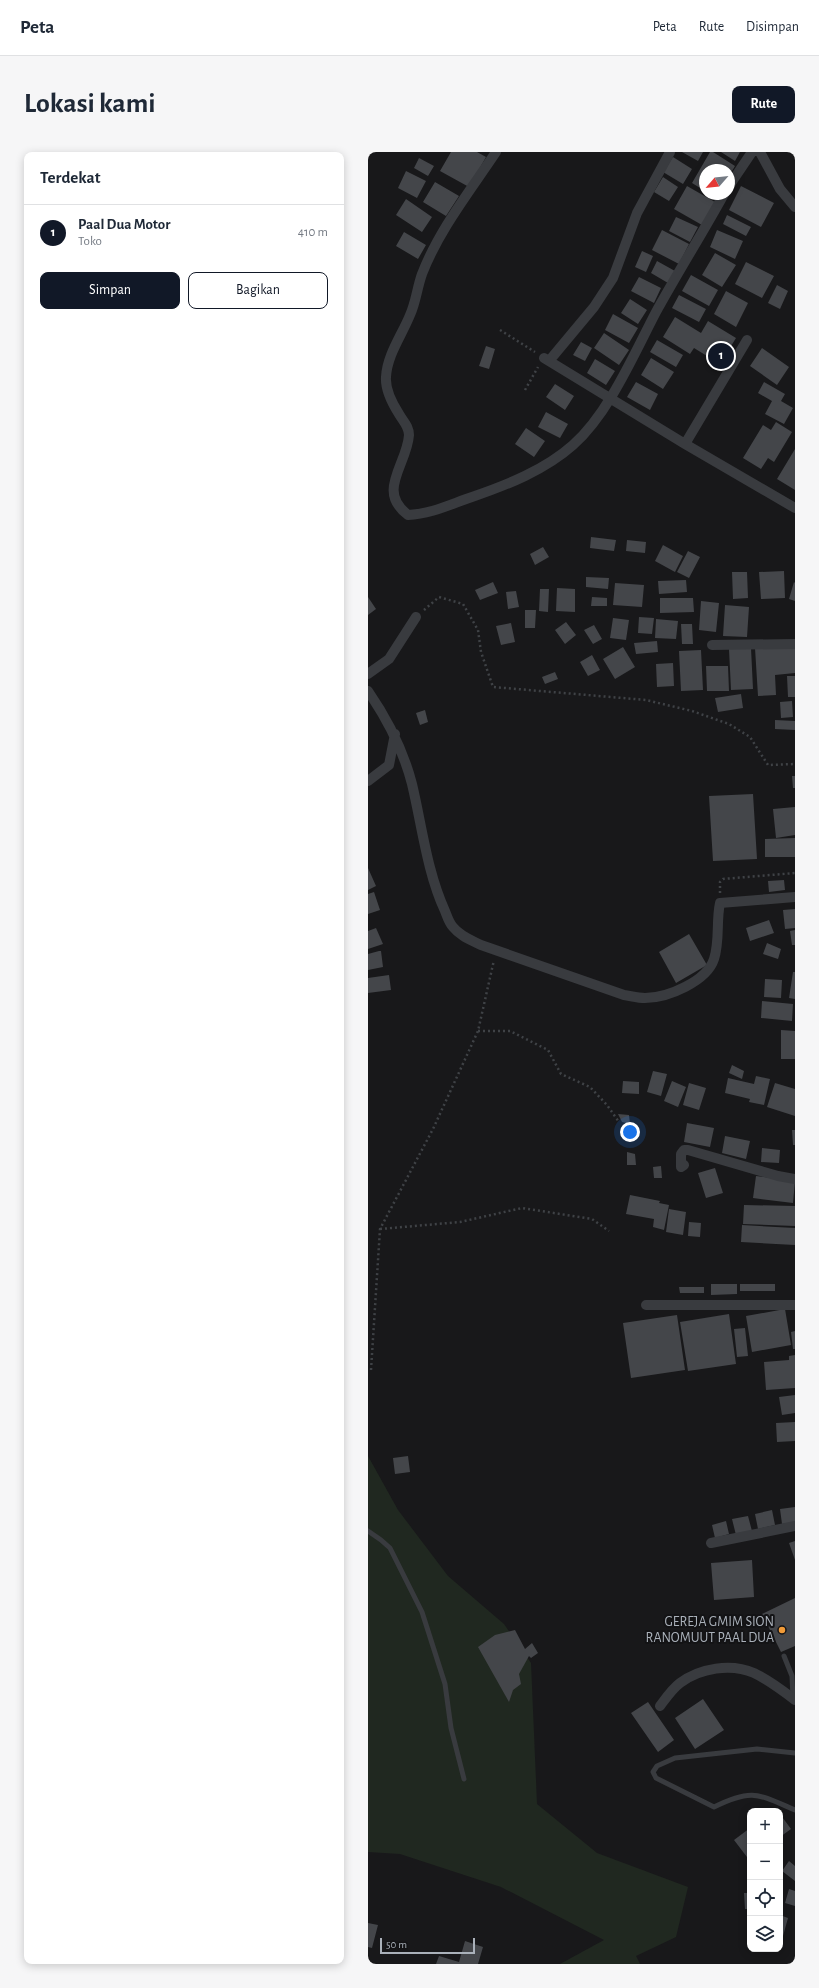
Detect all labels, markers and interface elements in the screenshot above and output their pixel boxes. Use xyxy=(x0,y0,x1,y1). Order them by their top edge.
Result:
text: Peta xyxy=(20,18,54,37)
text: Peta xyxy=(653,20,677,34)
text: Rute xyxy=(699,20,724,34)
text: Disimpan xyxy=(746,20,799,34)
button: Rute xyxy=(732,86,795,123)
text: Lokasi kami xyxy=(24,90,156,118)
north arrow xyxy=(699,164,735,200)
text: Terdekat xyxy=(40,169,100,186)
text: Paal Dua Motor xyxy=(78,217,170,232)
text: 1 xyxy=(51,226,55,239)
text: 410 m xyxy=(298,226,328,239)
text: Toko xyxy=(78,235,102,248)
button: Simpan xyxy=(40,272,180,309)
button: Bagikan xyxy=(188,272,328,309)
pin: 1 xyxy=(708,341,734,371)
your location xyxy=(620,1122,640,1142)
place label: GEREJA GMIM SION RANOMUUT PAAL DUA xyxy=(646,1615,774,1645)
marker: GEREJA GMIM SION RANOMUUT PAAL DUA xyxy=(777,1625,787,1635)
map controls xyxy=(747,1808,783,1952)
button: + xyxy=(747,1808,783,1844)
button: − xyxy=(747,1844,783,1880)
button: locate xyxy=(747,1880,783,1916)
button: layers xyxy=(747,1916,783,1952)
scale bar xyxy=(380,1936,475,1955)
text: 50 m xyxy=(386,1939,407,1950)

